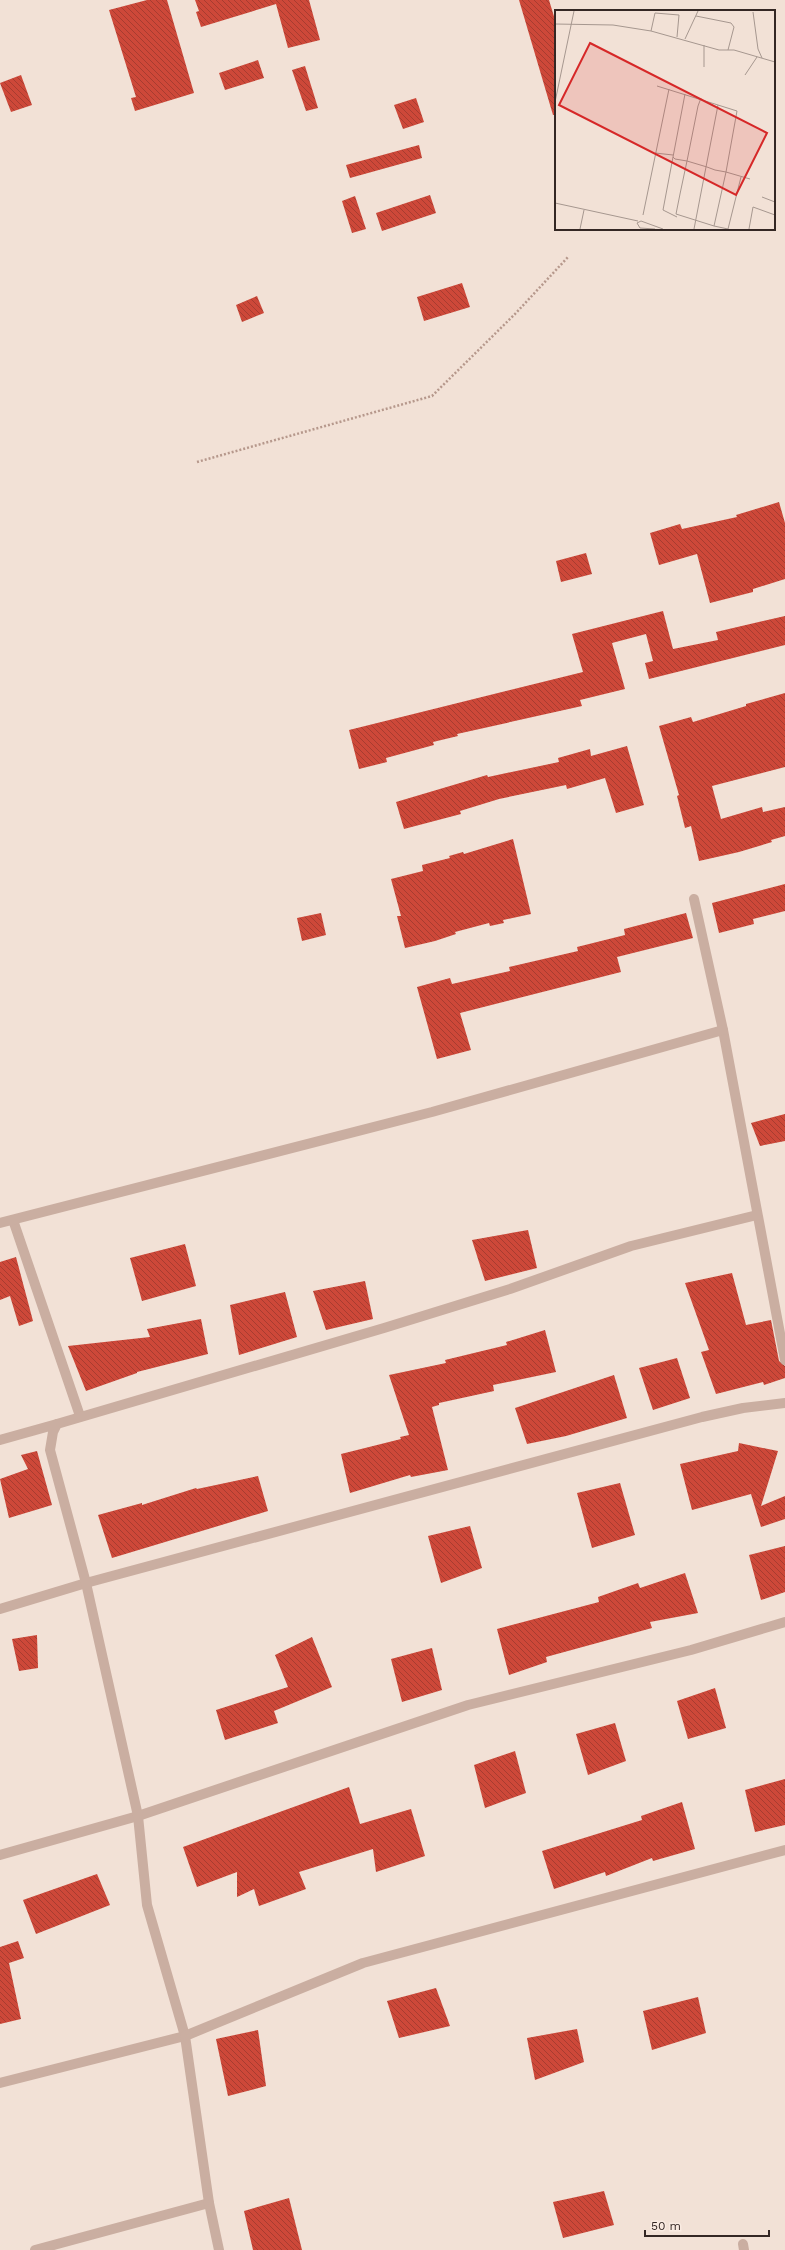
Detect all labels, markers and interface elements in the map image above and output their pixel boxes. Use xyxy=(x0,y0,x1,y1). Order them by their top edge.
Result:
inset map xyxy=(555,10,775,230)
scale bar xyxy=(645,2212,769,2238)
text: 50 m xyxy=(651,2219,681,2233)

